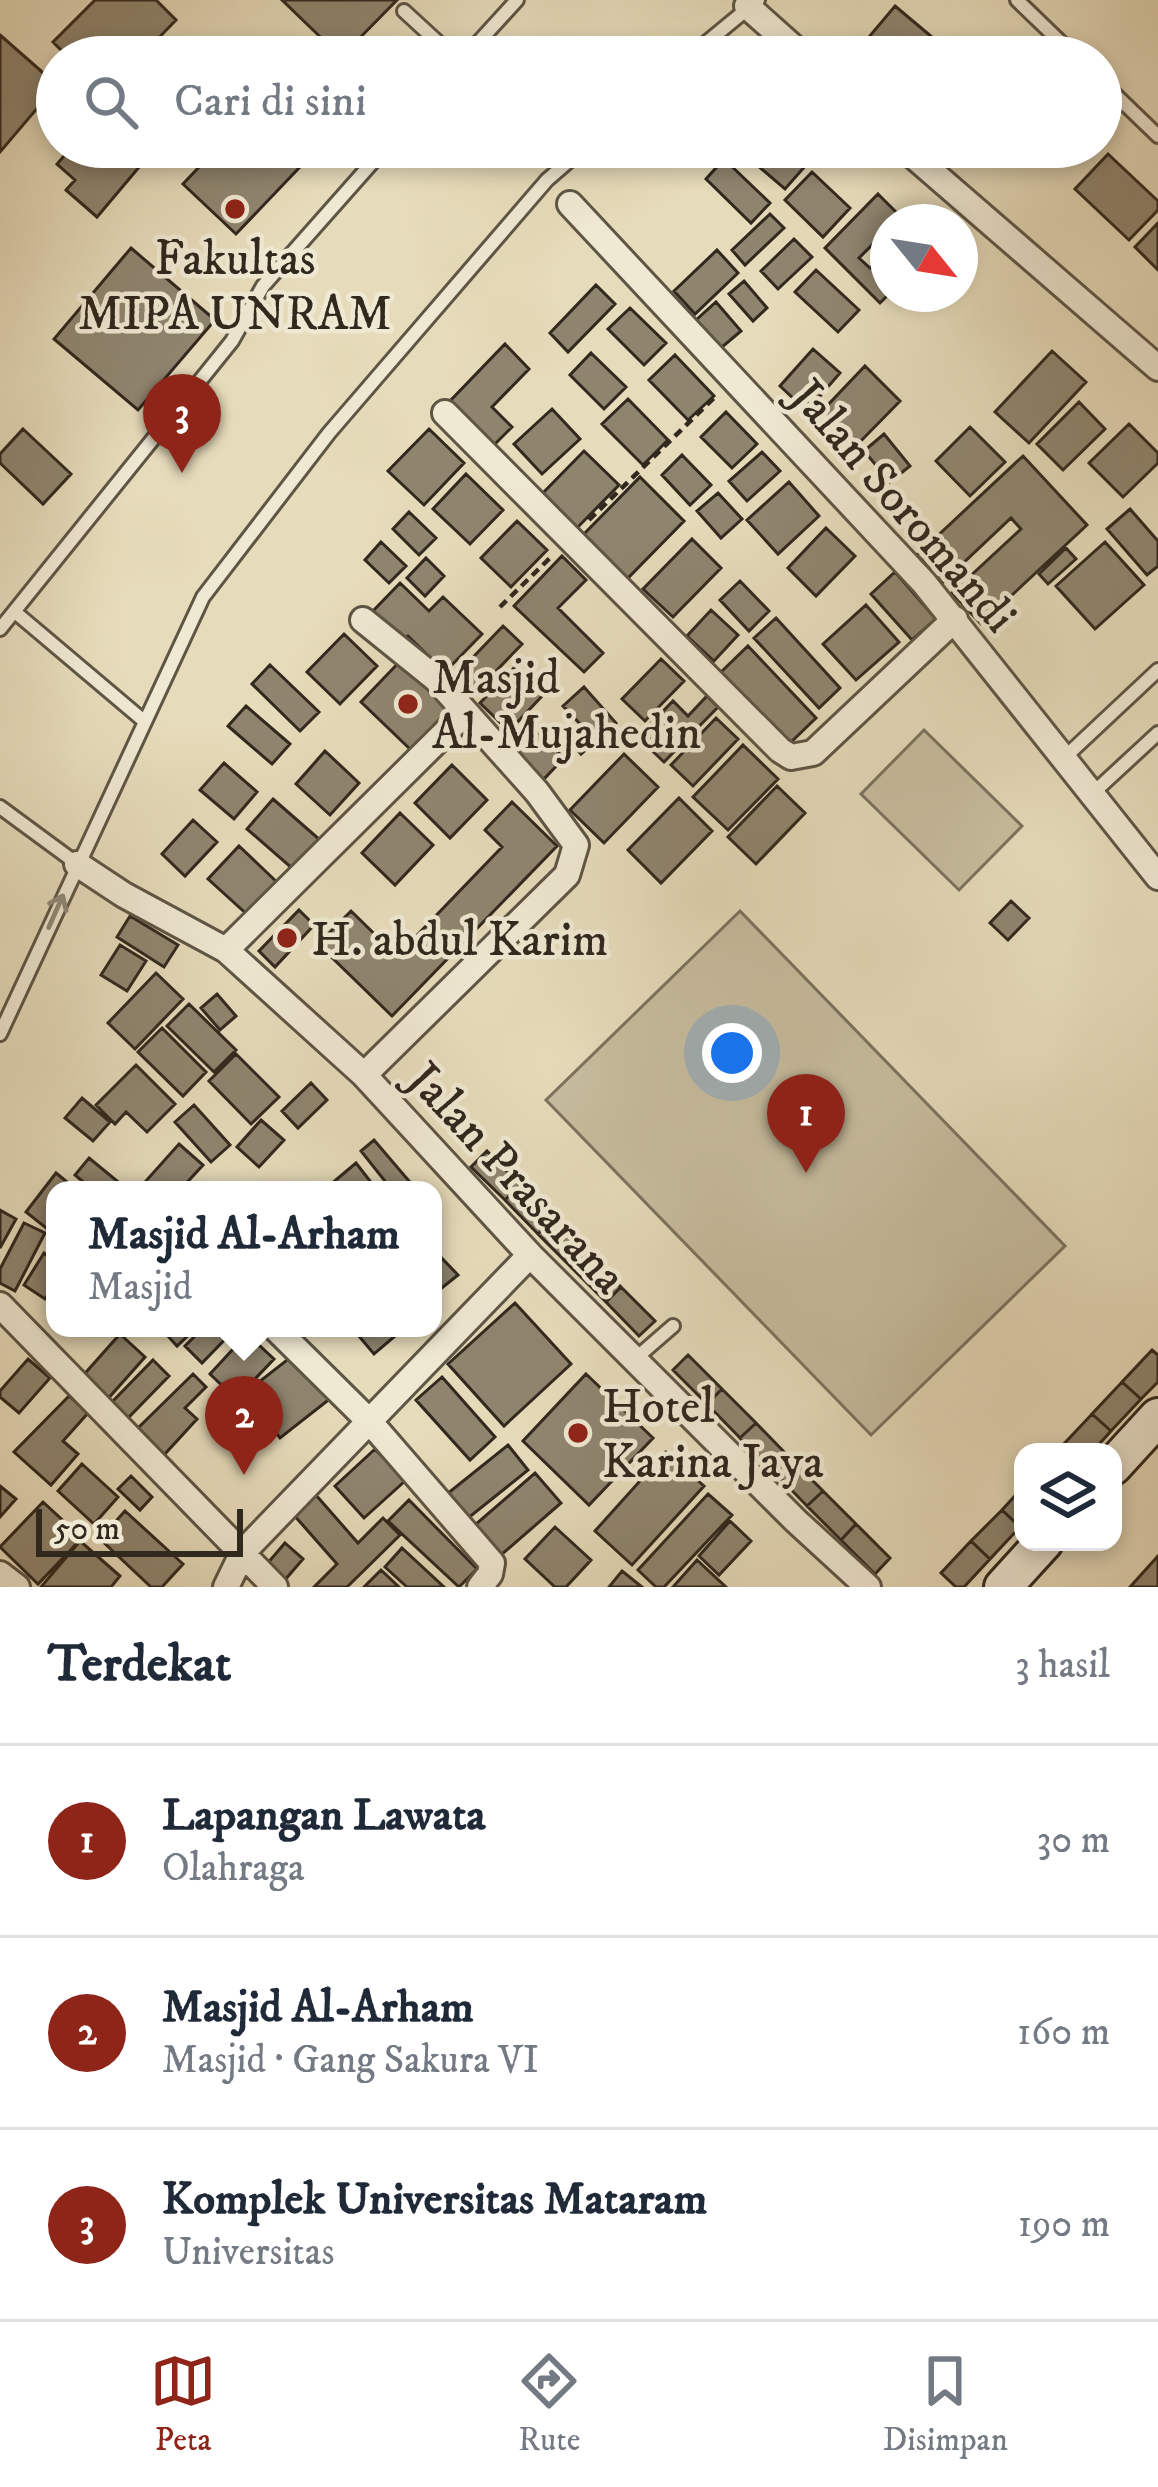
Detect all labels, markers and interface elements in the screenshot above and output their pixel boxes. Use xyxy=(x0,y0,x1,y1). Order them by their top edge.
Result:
search box xyxy=(36,36,1122,168)
icon: search xyxy=(78,69,144,135)
text: Cari di sini xyxy=(174,74,366,130)
marker: Fakultas MIPA UNRAM xyxy=(222,196,248,222)
north arrow xyxy=(870,204,978,312)
place label: Fakultas MIPA UNRAM xyxy=(78,230,392,345)
street label: Jalan Soromandi xyxy=(774,365,1029,646)
pin: 3 xyxy=(143,374,221,473)
place label: Masjid Al-Mujahedin xyxy=(432,649,701,764)
marker: Masjid Al-Mujahedin xyxy=(395,691,421,717)
one-way arrow xyxy=(46,893,68,929)
place label: H. abdul Karim xyxy=(311,911,608,971)
marker: H. abdul Karim xyxy=(274,925,300,951)
your location xyxy=(702,1023,762,1083)
street label: Jalan Prasarana xyxy=(391,1048,639,1308)
pin: 1 xyxy=(767,1074,845,1173)
popup xyxy=(46,1181,442,1337)
text: Masjid Al-Arham xyxy=(88,1207,400,1263)
text: Masjid xyxy=(88,1263,192,1312)
pin: 2 xyxy=(205,1376,283,1475)
place label: Hotel Karina Jaya xyxy=(602,1378,824,1493)
marker: Hotel Karina Jaya xyxy=(565,1420,591,1446)
map controls xyxy=(1014,1443,1122,1551)
button: layers xyxy=(1014,1443,1122,1551)
scale bar xyxy=(36,1503,243,1556)
text: 50 m xyxy=(54,1509,120,1550)
text: Terdekat xyxy=(48,1633,231,1697)
text: 3 hasil xyxy=(1015,1641,1110,1690)
text: Lapangan Lawata xyxy=(162,1788,486,1844)
text: 1 xyxy=(80,1816,94,1865)
text: 30 m xyxy=(1037,1816,1110,1865)
text: Olahraga xyxy=(162,1844,305,1893)
text: Masjid Al-Arham xyxy=(162,1980,474,2036)
text: 2 xyxy=(77,2008,97,2057)
text: 160 m xyxy=(1017,2008,1110,2057)
text: Masjid · Gang Sakura VI xyxy=(162,2036,539,2085)
text: Komplek Universitas Mataram xyxy=(162,2172,707,2228)
text: 3 xyxy=(80,2200,94,2249)
text: 190 m xyxy=(1018,2200,1110,2249)
text: Universitas xyxy=(162,2228,334,2277)
tab: Peta xyxy=(150,2348,216,2461)
tab: Rute xyxy=(516,2348,582,2461)
tab: Disimpan xyxy=(883,2348,1008,2461)

